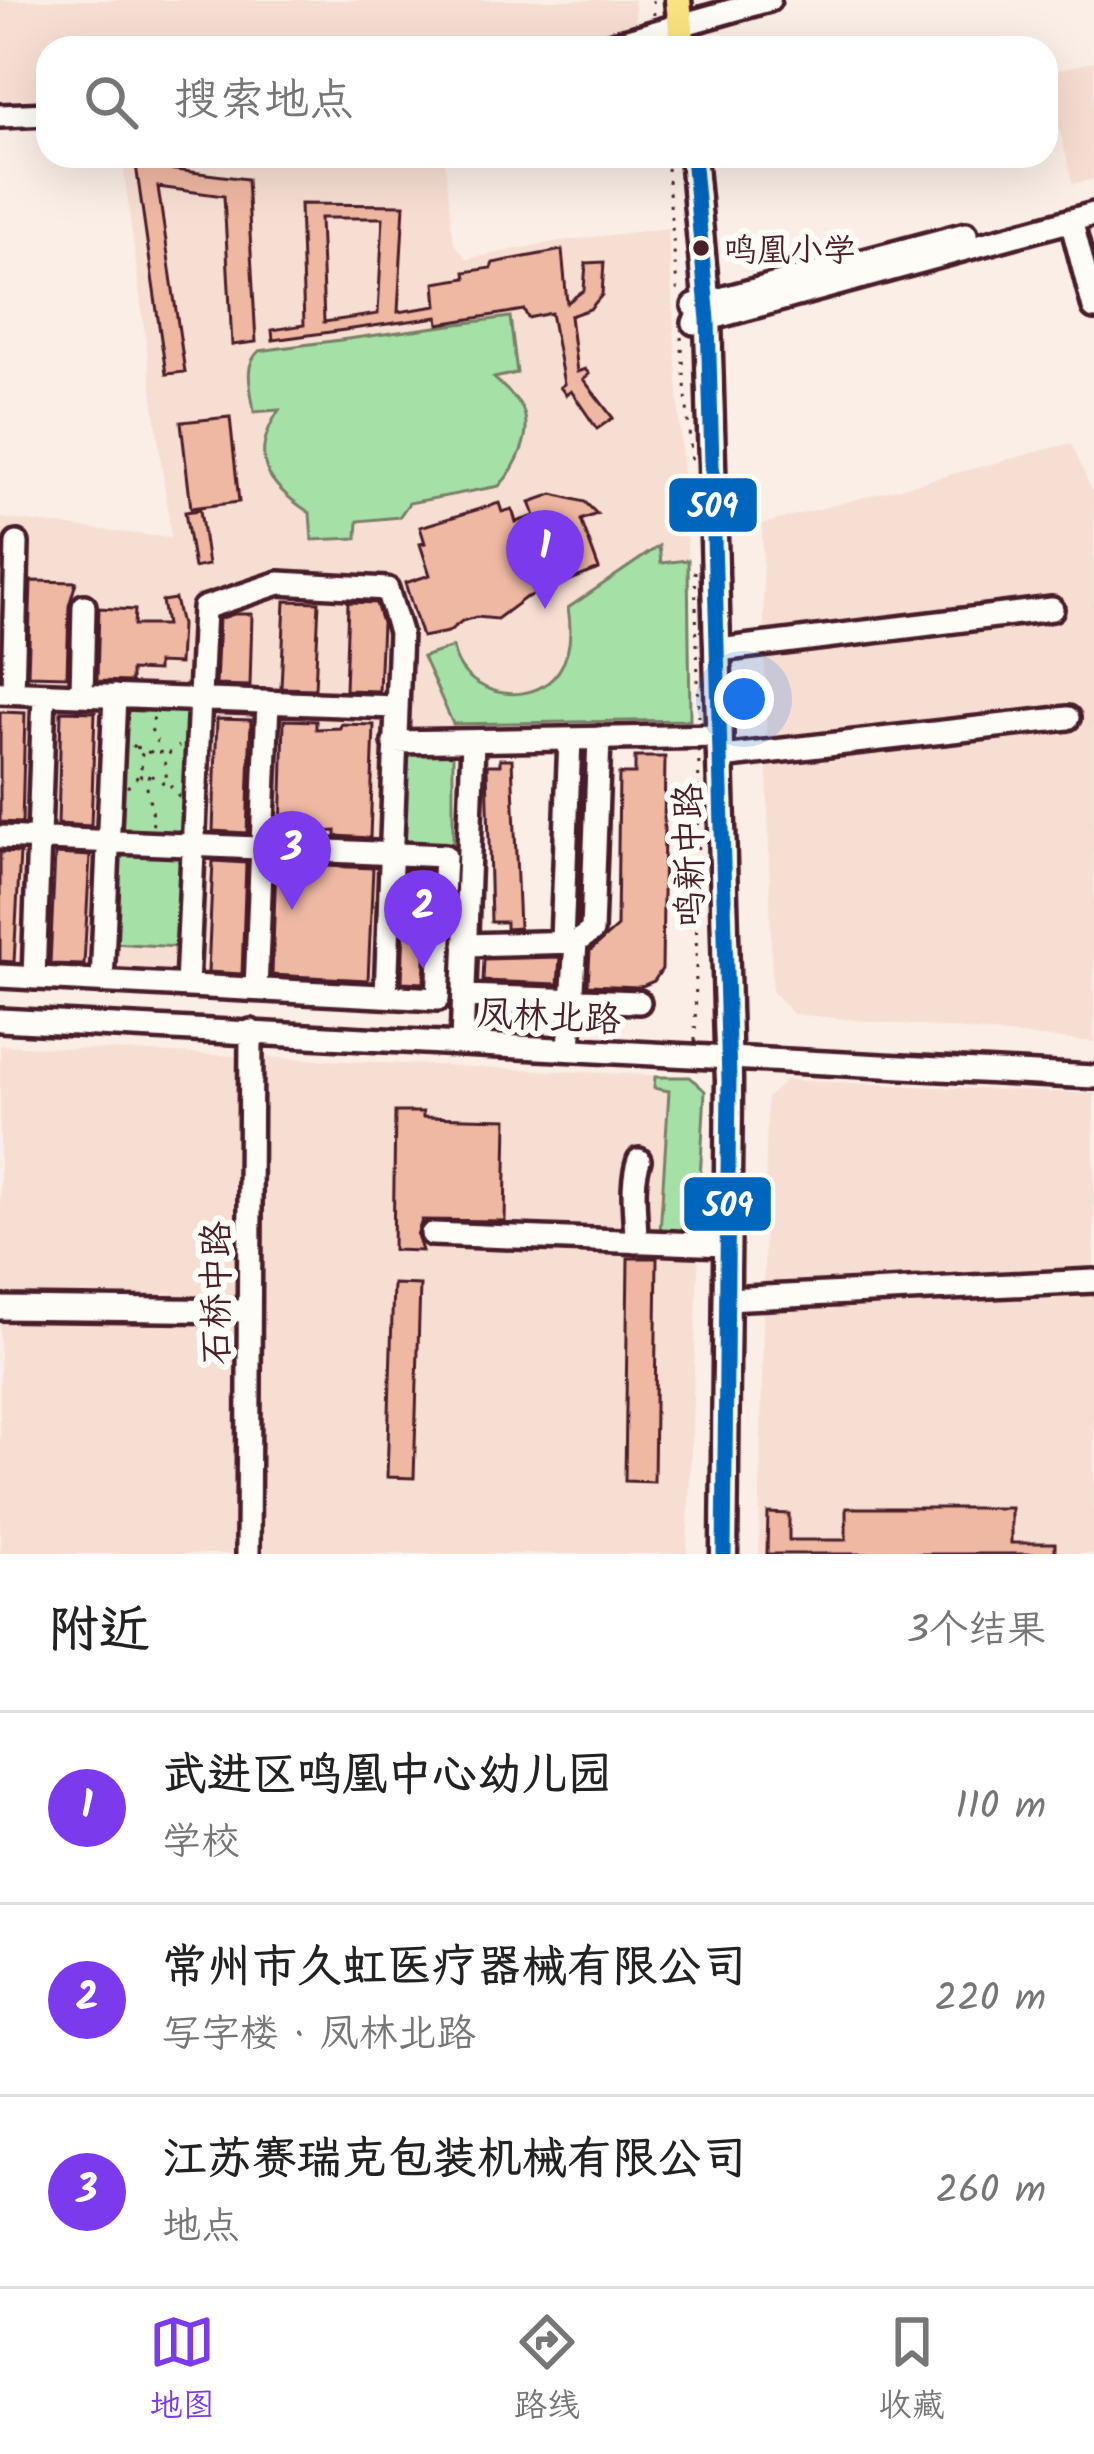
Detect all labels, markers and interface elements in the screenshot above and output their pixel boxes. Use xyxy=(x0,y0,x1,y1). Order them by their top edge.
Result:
search box xyxy=(36,36,1058,168)
text: 搜索地点 xyxy=(174,66,354,138)
icon: search xyxy=(78,69,144,135)
place label: 鸣凰小学 xyxy=(724,226,856,279)
marker: 鸣凰小学 xyxy=(690,237,712,259)
line badge: 509 xyxy=(667,476,759,534)
text: 509 xyxy=(687,482,738,535)
pin: 1 xyxy=(506,510,584,609)
your location xyxy=(714,669,774,729)
street label: 鸣新中路 xyxy=(662,782,721,927)
pin: 3 xyxy=(253,811,331,910)
pin: 2 xyxy=(384,870,462,969)
street label: 凤林北路 xyxy=(475,986,622,1051)
line badge: 509 xyxy=(682,1175,773,1233)
text: 509 xyxy=(702,1181,753,1234)
street label: 石桥中路 xyxy=(190,1221,247,1365)
text: 附近 xyxy=(48,1592,150,1673)
text: 3个结果 xyxy=(907,1601,1046,1663)
text: 武进区鸣凰中心幼儿园 xyxy=(162,1741,612,1813)
text: 1 xyxy=(81,1777,93,1839)
text: 110 m xyxy=(955,1777,1046,1839)
text: 学校 xyxy=(162,1813,240,1875)
text: 常州市久虹医疗器械有限公司 xyxy=(162,1933,747,2005)
text: 2 xyxy=(76,1969,98,2031)
text: 220 m xyxy=(934,1969,1046,2031)
text: 写字楼 · 凤林北路 xyxy=(162,2005,476,2067)
text: 江苏赛瑞克包装机械有限公司 xyxy=(162,2125,747,2197)
text: 3 xyxy=(76,2161,98,2223)
text: 260 m xyxy=(935,2161,1046,2223)
text: 地点 xyxy=(162,2197,240,2259)
tab: 地图 xyxy=(149,2309,215,2434)
tab: 路线 xyxy=(514,2309,580,2434)
tab: 收藏 xyxy=(879,2309,945,2434)

